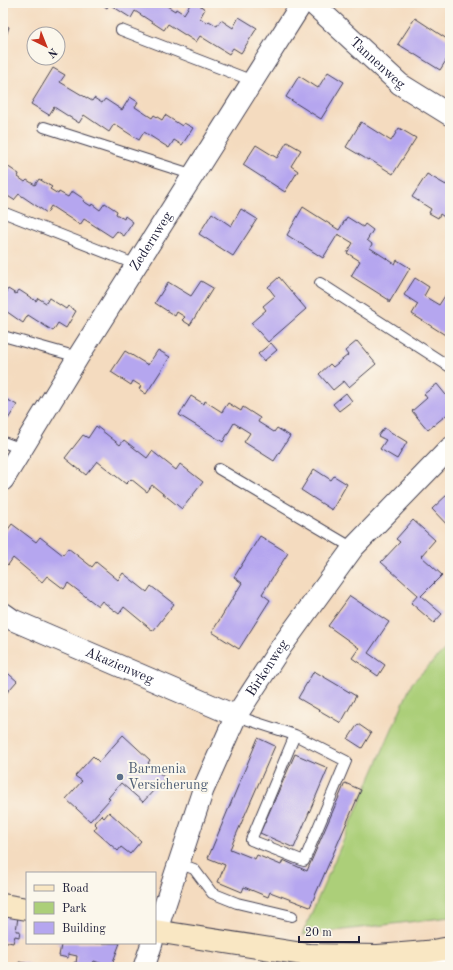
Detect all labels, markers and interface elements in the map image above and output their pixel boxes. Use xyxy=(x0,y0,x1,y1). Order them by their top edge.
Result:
north arrow xyxy=(26,26,66,66)
street label: Tannenweg xyxy=(347,35,408,92)
text: N xyxy=(45,45,59,60)
street label: Zedernweg xyxy=(127,209,175,273)
street label: Birkenweg xyxy=(244,637,291,699)
street label: Akazienweg xyxy=(83,645,156,687)
place label: Barmenia Versicherung xyxy=(128,762,208,792)
marker: Barmenia Versicherung xyxy=(115,772,125,782)
legend xyxy=(26,872,156,944)
text: Road xyxy=(62,883,89,895)
text: Park xyxy=(62,903,87,915)
scale bar xyxy=(299,918,359,944)
text: Building xyxy=(62,923,106,935)
text: 20 m xyxy=(305,927,332,939)

